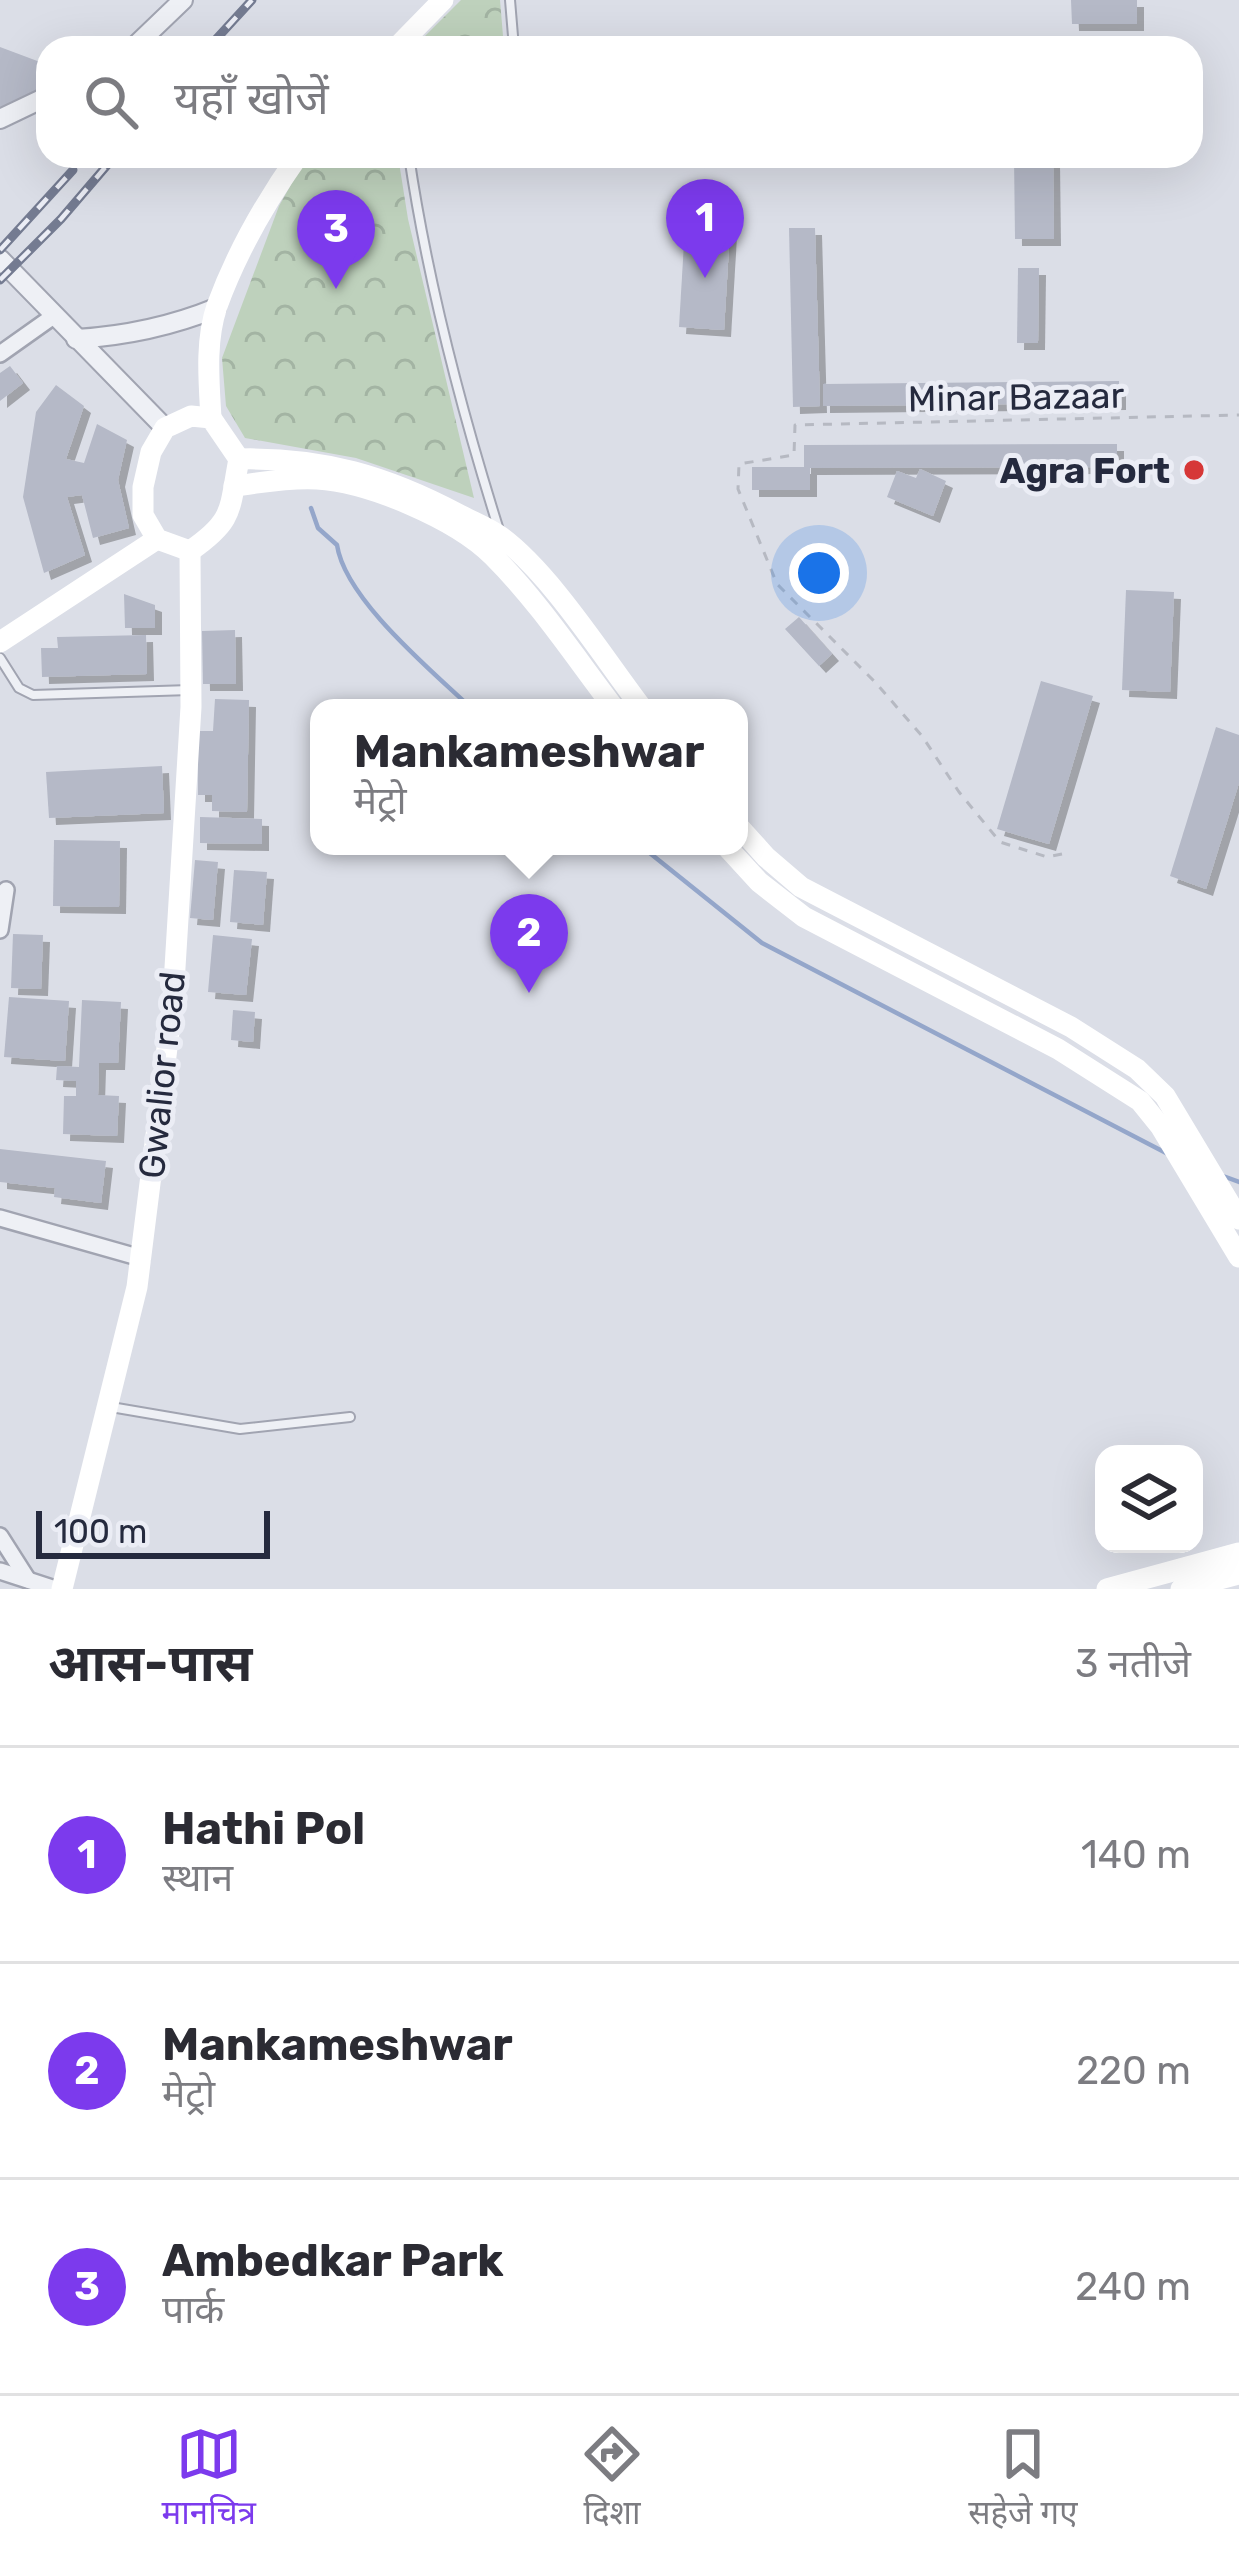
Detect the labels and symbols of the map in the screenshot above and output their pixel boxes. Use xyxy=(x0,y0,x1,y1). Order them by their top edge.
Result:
pin: 1 xyxy=(666,179,744,278)
pin: 3 xyxy=(297,190,375,289)
street label: Minar Bazaar xyxy=(907,374,1125,420)
place label: Agra Fort xyxy=(1000,449,1170,492)
marker: Agra Fort xyxy=(1181,457,1207,483)
your location xyxy=(789,543,849,603)
pin: 2 xyxy=(490,894,568,993)
street label: Gwalior road xyxy=(130,969,194,1181)
scale bar xyxy=(36,1505,270,1558)

